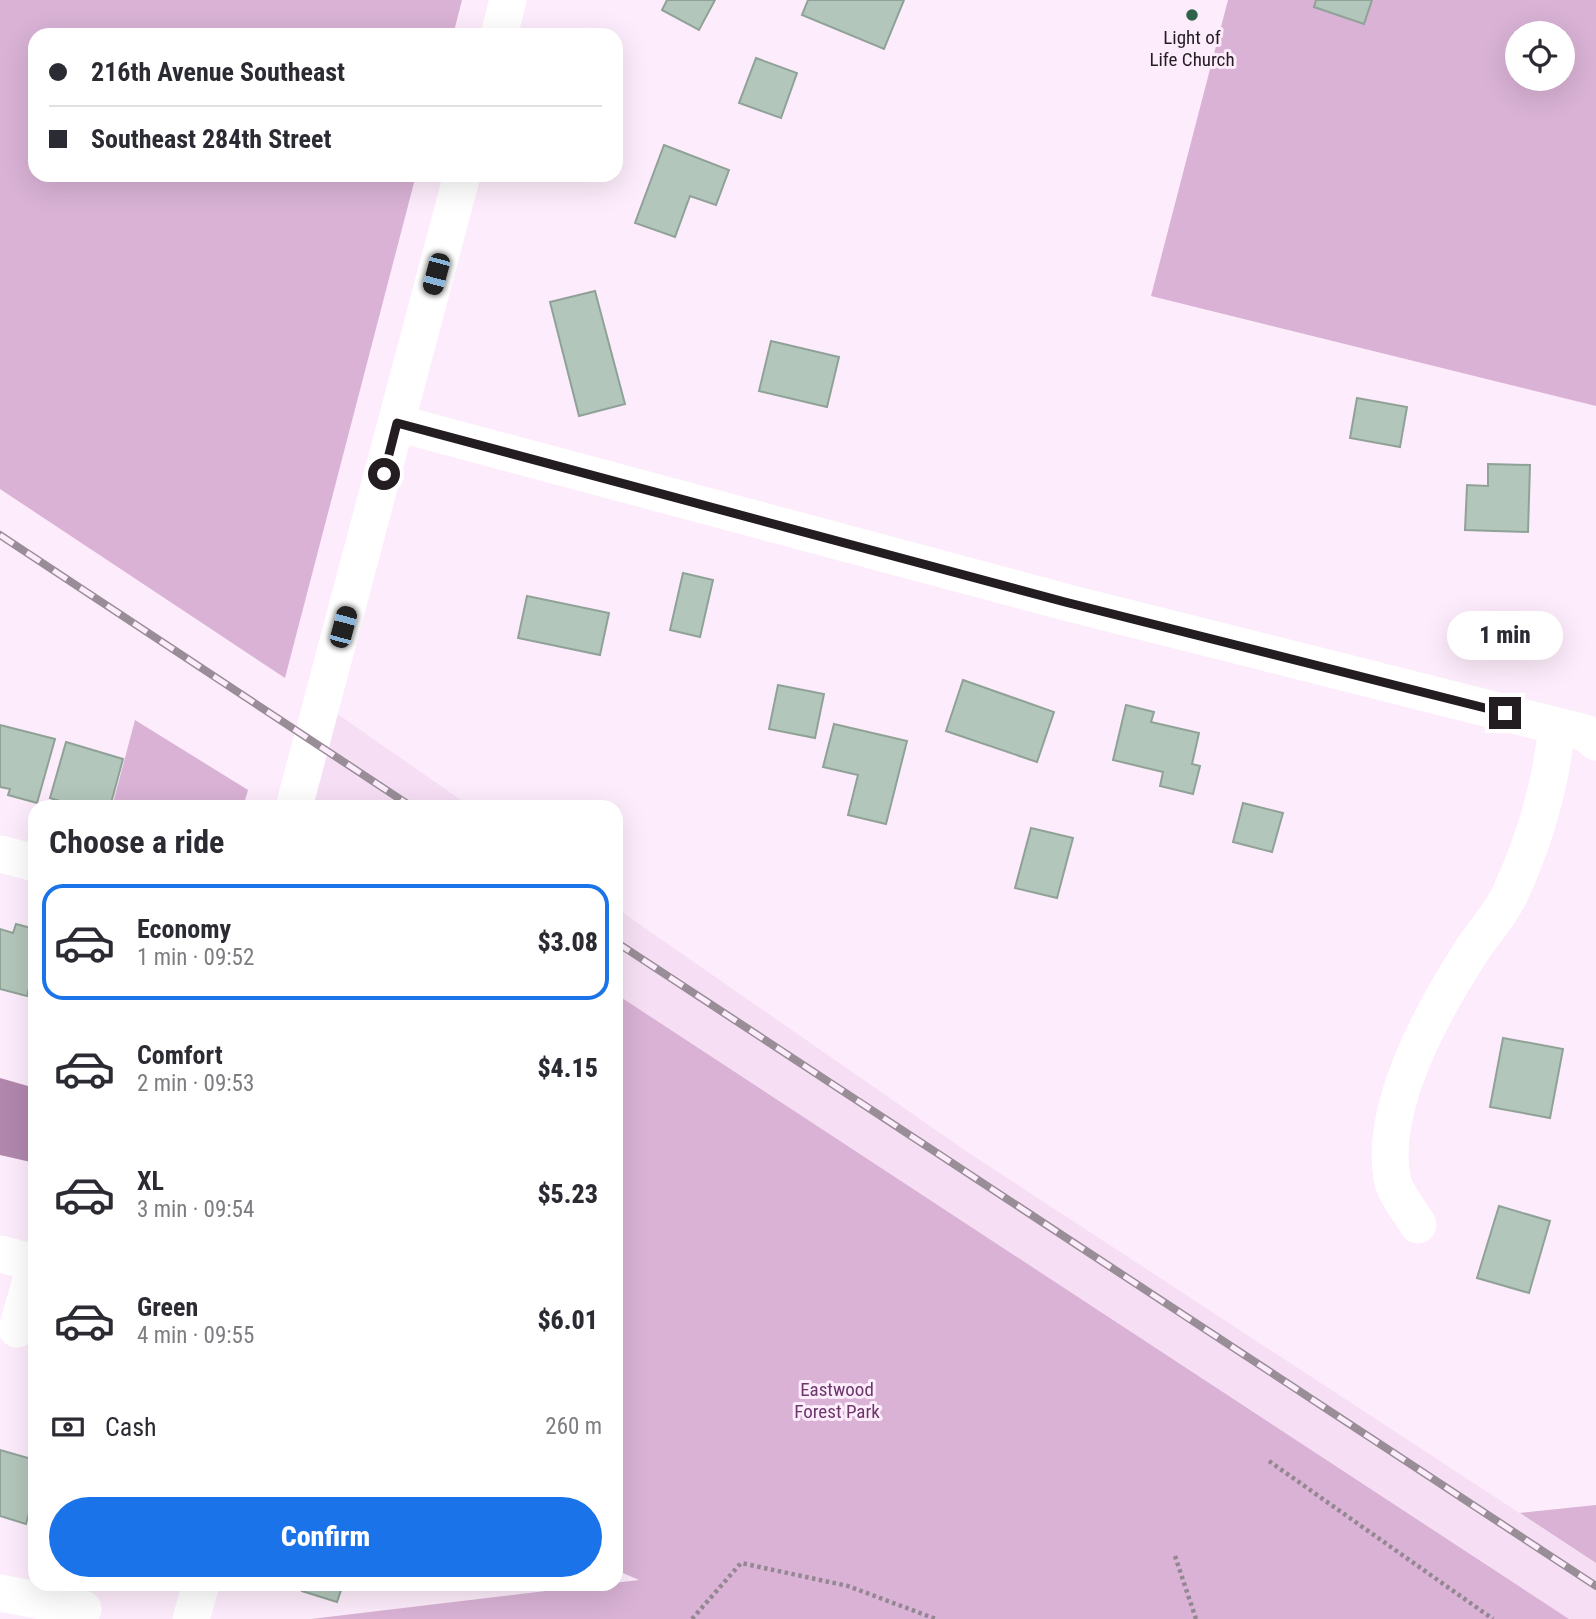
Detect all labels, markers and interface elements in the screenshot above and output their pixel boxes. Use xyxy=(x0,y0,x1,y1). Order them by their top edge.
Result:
marker: Light of Life Church xyxy=(1184,7,1200,23)
map controls xyxy=(1505,21,1575,91)
button: locate xyxy=(1505,21,1575,91)
place label: Light of Life Church xyxy=(1149,26,1235,71)
text: 216th Avenue Southeast xyxy=(91,57,345,87)
text: Southeast 284th Street xyxy=(91,124,331,154)
car xyxy=(421,251,452,297)
route start xyxy=(368,458,400,490)
car xyxy=(328,604,359,650)
callout: 1 min xyxy=(1447,612,1563,660)
text: 1 min xyxy=(1479,622,1531,649)
route end xyxy=(1489,697,1521,729)
text: Choose a ride xyxy=(49,823,224,861)
icon: car xyxy=(53,911,116,974)
text: Economy xyxy=(137,914,231,944)
text: $3.08 xyxy=(537,927,598,957)
text: 1 min · 09:52 xyxy=(137,944,254,971)
icon: car xyxy=(53,1037,116,1100)
text: Comfort xyxy=(137,1040,223,1070)
text: $4.15 xyxy=(537,1053,598,1083)
text: 2 min · 09:53 xyxy=(137,1070,254,1097)
icon: car xyxy=(53,1163,116,1226)
text: XL xyxy=(137,1166,164,1196)
text: $5.23 xyxy=(537,1179,598,1209)
text: 3 min · 09:54 xyxy=(137,1196,254,1223)
icon: car xyxy=(53,1289,116,1352)
text: Green xyxy=(137,1292,198,1322)
text: $6.01 xyxy=(537,1305,598,1335)
text: 4 min · 09:55 xyxy=(137,1322,254,1349)
park label: Eastwood Forest Park xyxy=(794,1378,880,1423)
icon: cash xyxy=(49,1408,87,1446)
text: Cash xyxy=(105,1412,157,1442)
text: 260 m xyxy=(545,1413,602,1440)
button: Confirm xyxy=(49,1497,602,1577)

